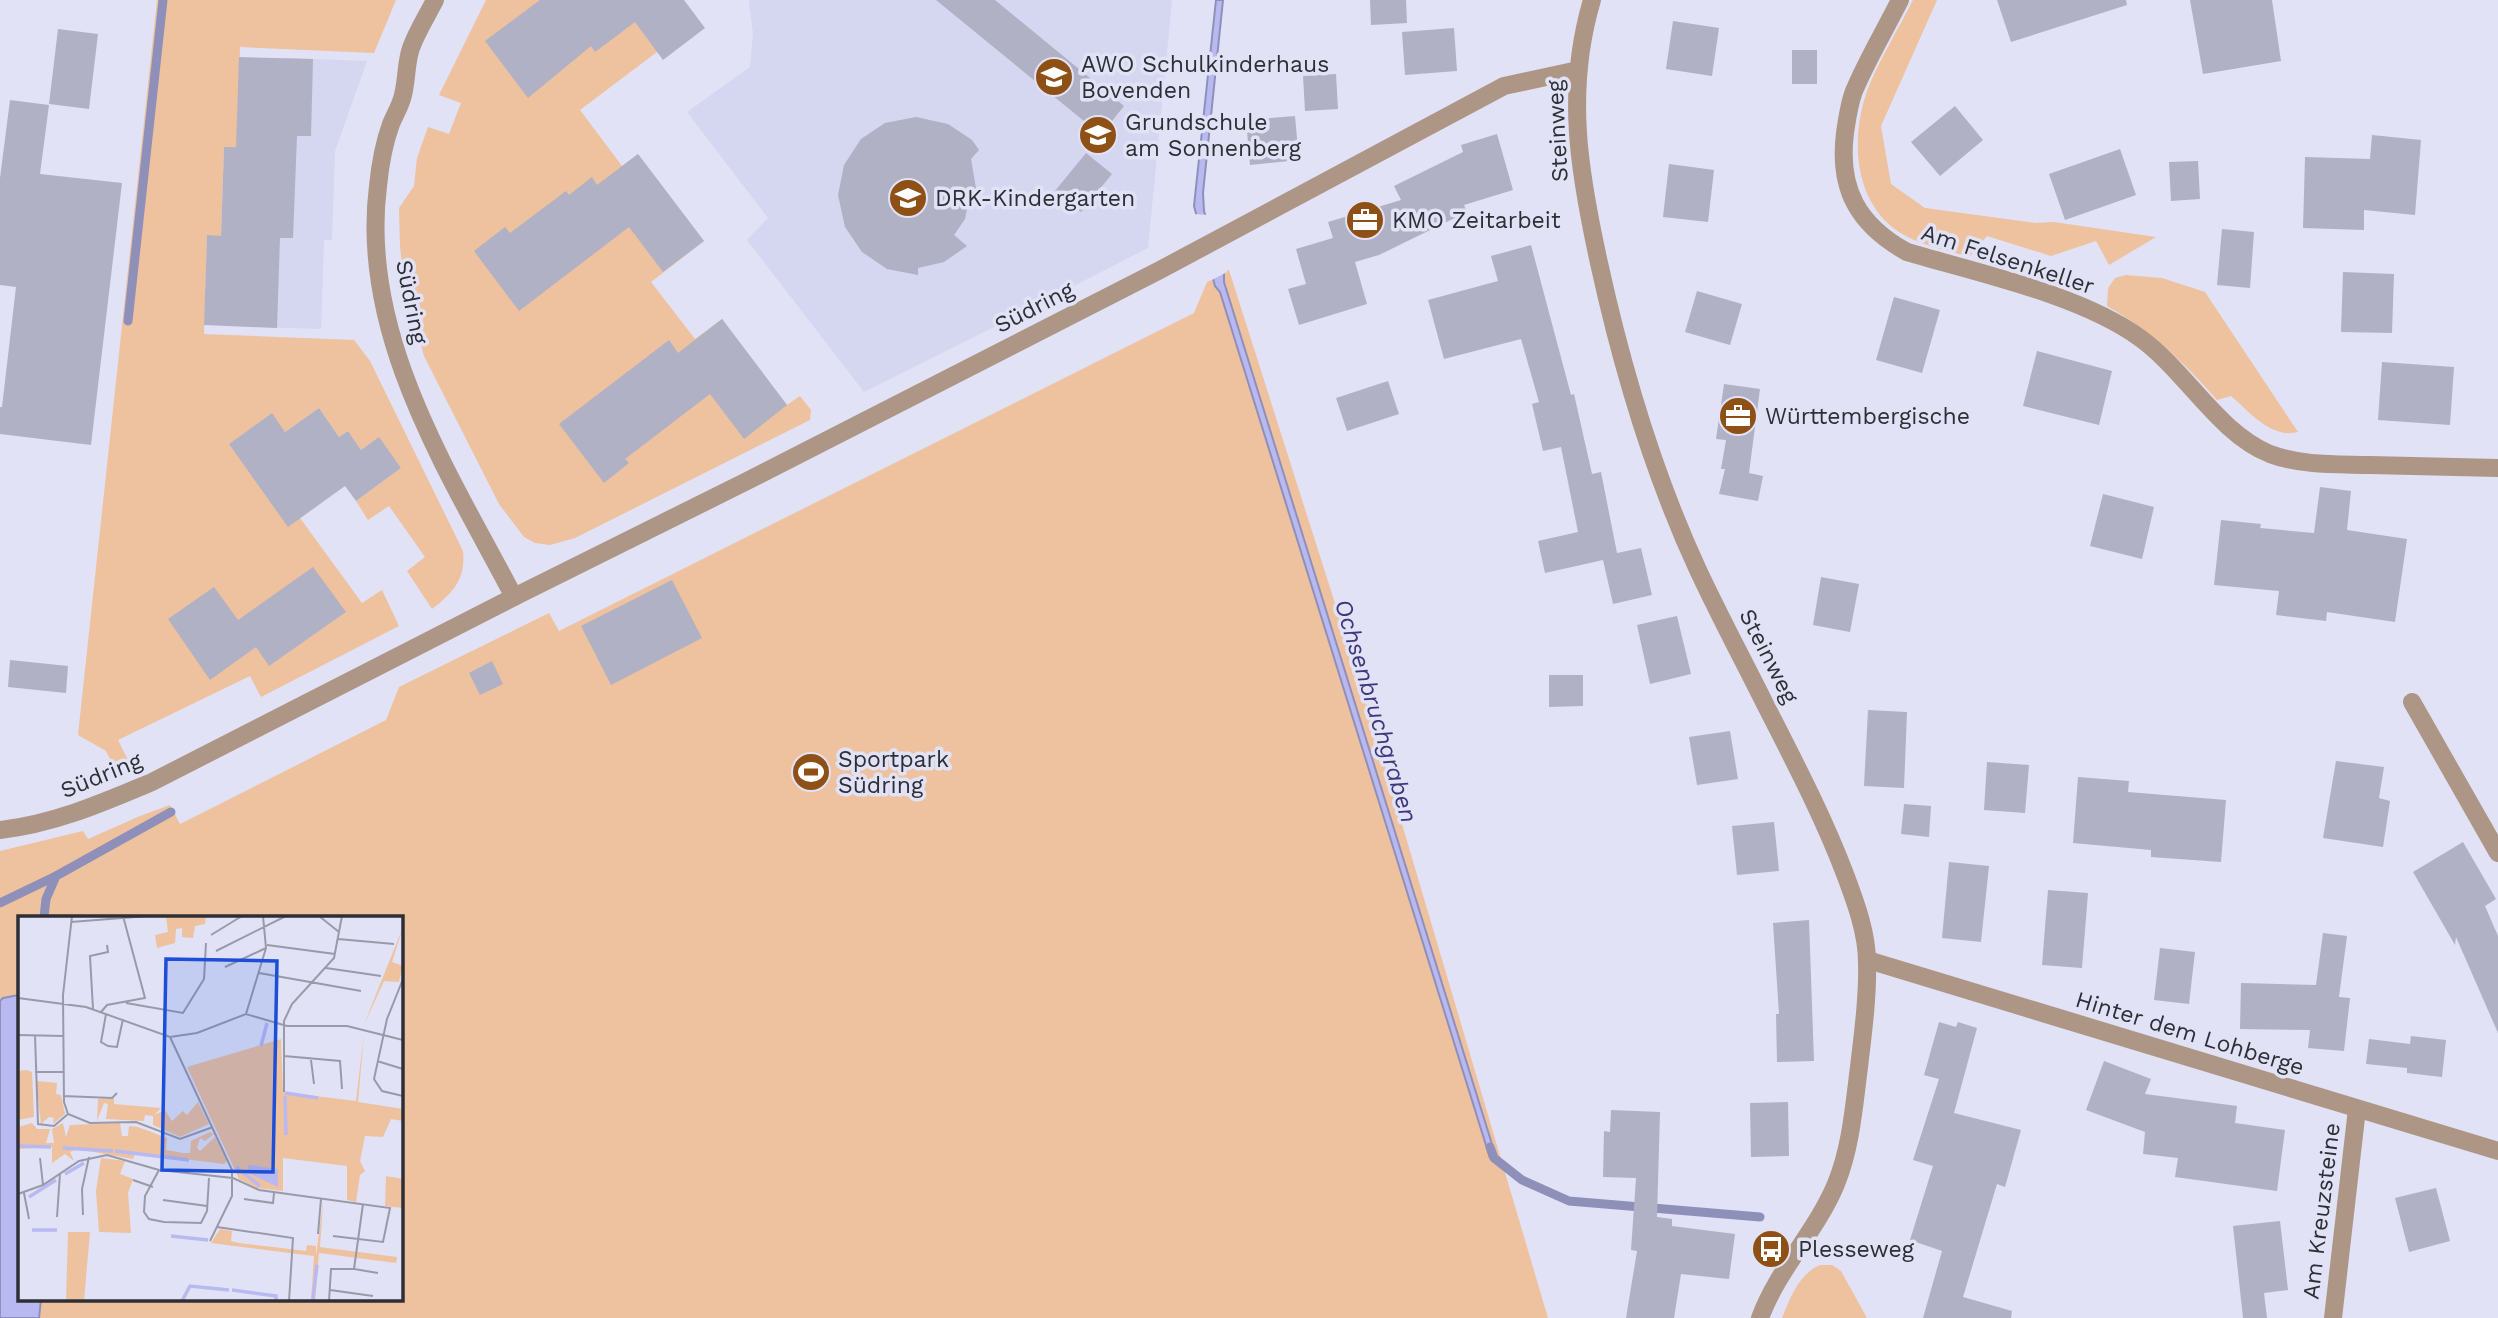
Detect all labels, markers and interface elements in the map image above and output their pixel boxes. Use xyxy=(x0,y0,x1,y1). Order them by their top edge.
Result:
place label: AWO Schulkinderhaus Bovenden xyxy=(1081,51,1329,104)
school or university icon: AWO Schulkinderhaus Bovenden xyxy=(1033,56,1075,98)
street label: Steinweg xyxy=(1541,78,1574,183)
place label: Grundschule am Sonnenberg xyxy=(1125,109,1302,162)
school or university icon: Grundschule am Sonnenberg xyxy=(1077,114,1119,156)
school or university icon: DRK-Kindergarten xyxy=(887,177,929,219)
place label: DRK-Kindergarten xyxy=(935,185,1135,212)
office icon: KMO Zeitarbeit xyxy=(1344,199,1386,241)
place label: KMO Zeitarbeit xyxy=(1392,207,1561,234)
street label: Am Felsenkeller xyxy=(1918,219,2098,300)
street label: Südring xyxy=(390,258,433,347)
street label: Südring xyxy=(990,276,1079,339)
office icon: Württembergische xyxy=(1717,395,1759,437)
place label: Württembergische xyxy=(1765,403,1970,430)
water label: Ochsenbruchgraben xyxy=(1329,596,1423,826)
street label: Steinweg xyxy=(1733,605,1804,709)
place label: Sportpark Südring xyxy=(838,746,949,799)
street label: Südring xyxy=(57,747,146,804)
sports icon: Sportpark Südring xyxy=(790,751,832,793)
inset map xyxy=(18,916,402,1300)
street label: Hinter dem Lohberge xyxy=(2072,986,2307,1081)
street label: Am Kreuzsteine xyxy=(2297,1121,2346,1301)
bus stop icon: Plesseweg xyxy=(1750,1228,1792,1270)
place label: Plesseweg xyxy=(1798,1236,1915,1263)

